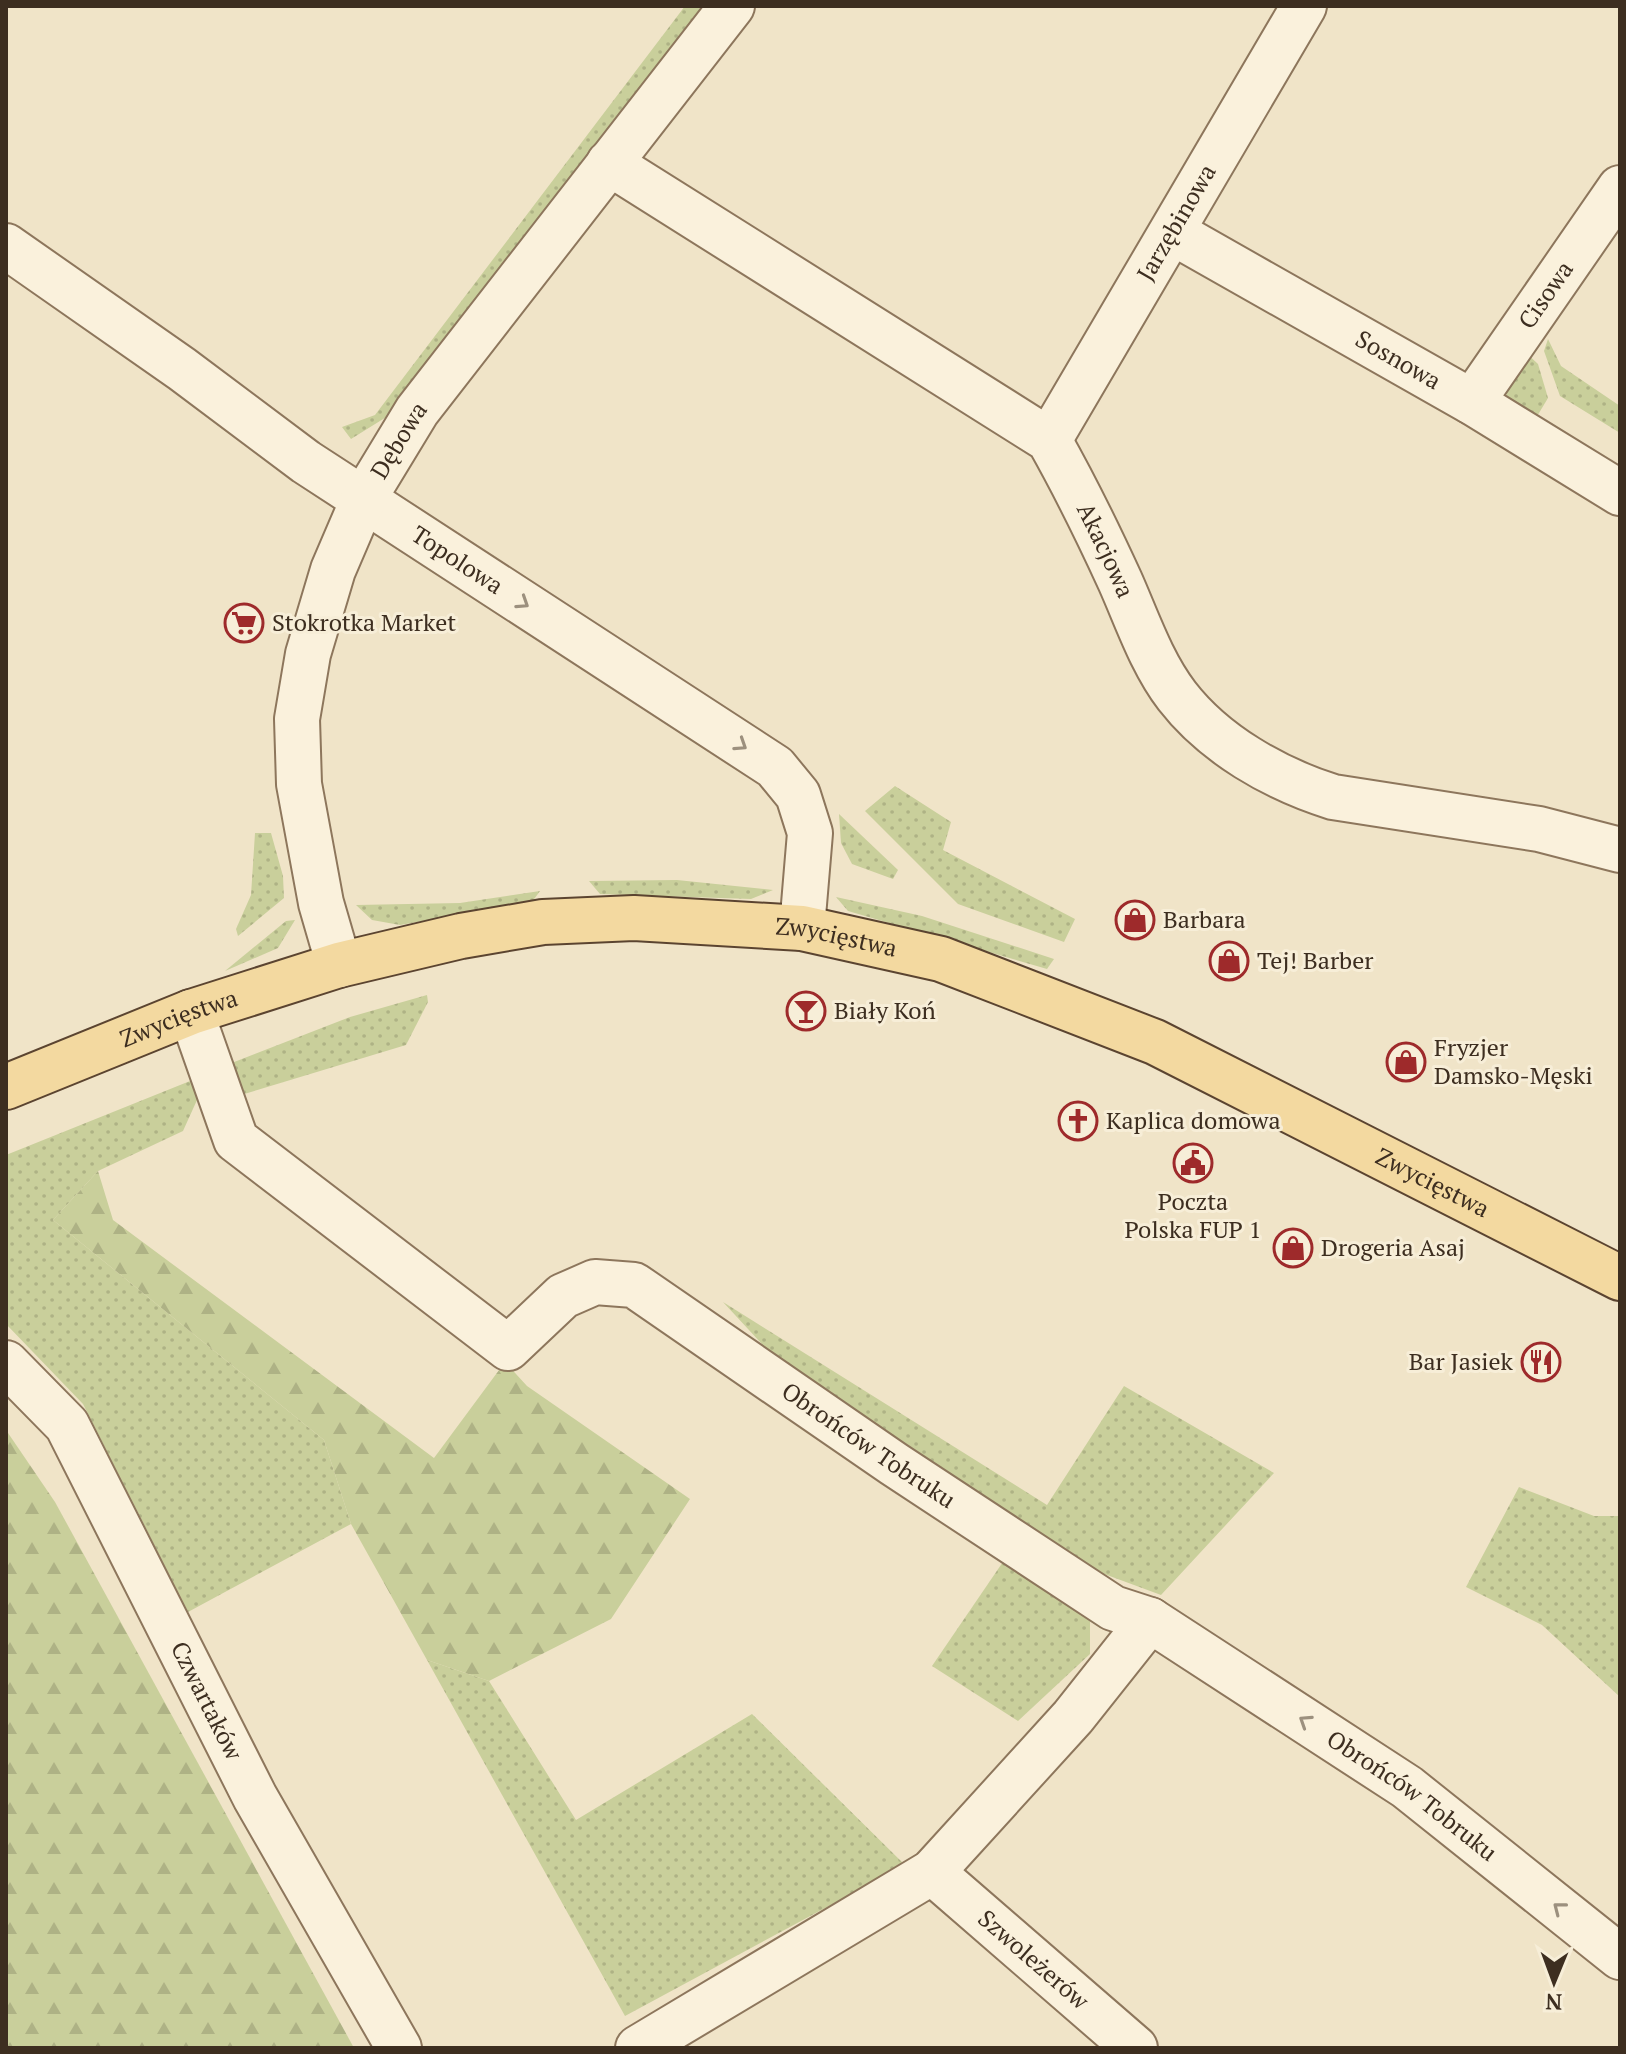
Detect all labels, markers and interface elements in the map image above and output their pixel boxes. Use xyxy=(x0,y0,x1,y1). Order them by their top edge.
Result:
street label: Jarzębinowa xyxy=(1129,158,1223,286)
street label: Cisowa xyxy=(1510,254,1580,335)
street label: Sosnowa xyxy=(1350,322,1447,396)
street label: Dębowa xyxy=(363,394,434,484)
street label: Akacjowa xyxy=(1070,497,1142,602)
street label: Topolowa xyxy=(406,518,510,601)
one-way arrow xyxy=(514,593,529,608)
supermarket icon: Stokrotka Market xyxy=(223,602,265,644)
place label: Stokrotka Market xyxy=(272,606,456,638)
one-way arrow xyxy=(732,735,746,750)
shop icon: Barbara xyxy=(1114,899,1156,941)
place label: Barbara xyxy=(1163,903,1246,935)
street label: Zwycięstwa xyxy=(775,909,900,964)
shop icon: Tej! Barber xyxy=(1208,940,1250,982)
place label: Tej! Barber xyxy=(1257,944,1374,976)
street label: Zwycięstwa xyxy=(115,981,241,1054)
bar icon: Biały Koń xyxy=(785,990,827,1032)
place label: Biały Koń xyxy=(834,994,936,1026)
place label: Fryzjer Damsko-Męski xyxy=(1434,1031,1593,1091)
shop icon: Fryzjer Damsko-Męski xyxy=(1385,1041,1427,1083)
church icon: Kaplica domowa xyxy=(1057,1100,1099,1142)
place label: Kaplica domowa xyxy=(1106,1104,1281,1136)
street label: Zwycięstwa xyxy=(1371,1140,1495,1224)
public building icon: Poczta Polska FUP 1 xyxy=(1172,1142,1214,1184)
place label: Poczta Polska FUP 1 xyxy=(1125,1185,1261,1245)
shop icon: Drogeria Asaj xyxy=(1272,1227,1314,1269)
place label: Drogeria Asaj xyxy=(1321,1231,1465,1263)
restaurant icon: Bar Jasiek xyxy=(1520,1341,1562,1383)
place label: Bar Jasiek xyxy=(1409,1345,1514,1377)
street label: Obrońców Tobruku xyxy=(776,1374,962,1515)
street label: Czwartaków xyxy=(164,1636,251,1765)
one-way arrow xyxy=(1299,1715,1314,1730)
street label: Obrońców Tobruku xyxy=(1321,1722,1504,1868)
street label: Szwoleżerów xyxy=(972,1902,1097,2016)
one-way arrow xyxy=(1554,1903,1568,1918)
north arrow xyxy=(1514,1942,1594,2022)
text: N xyxy=(1545,1988,1562,2017)

